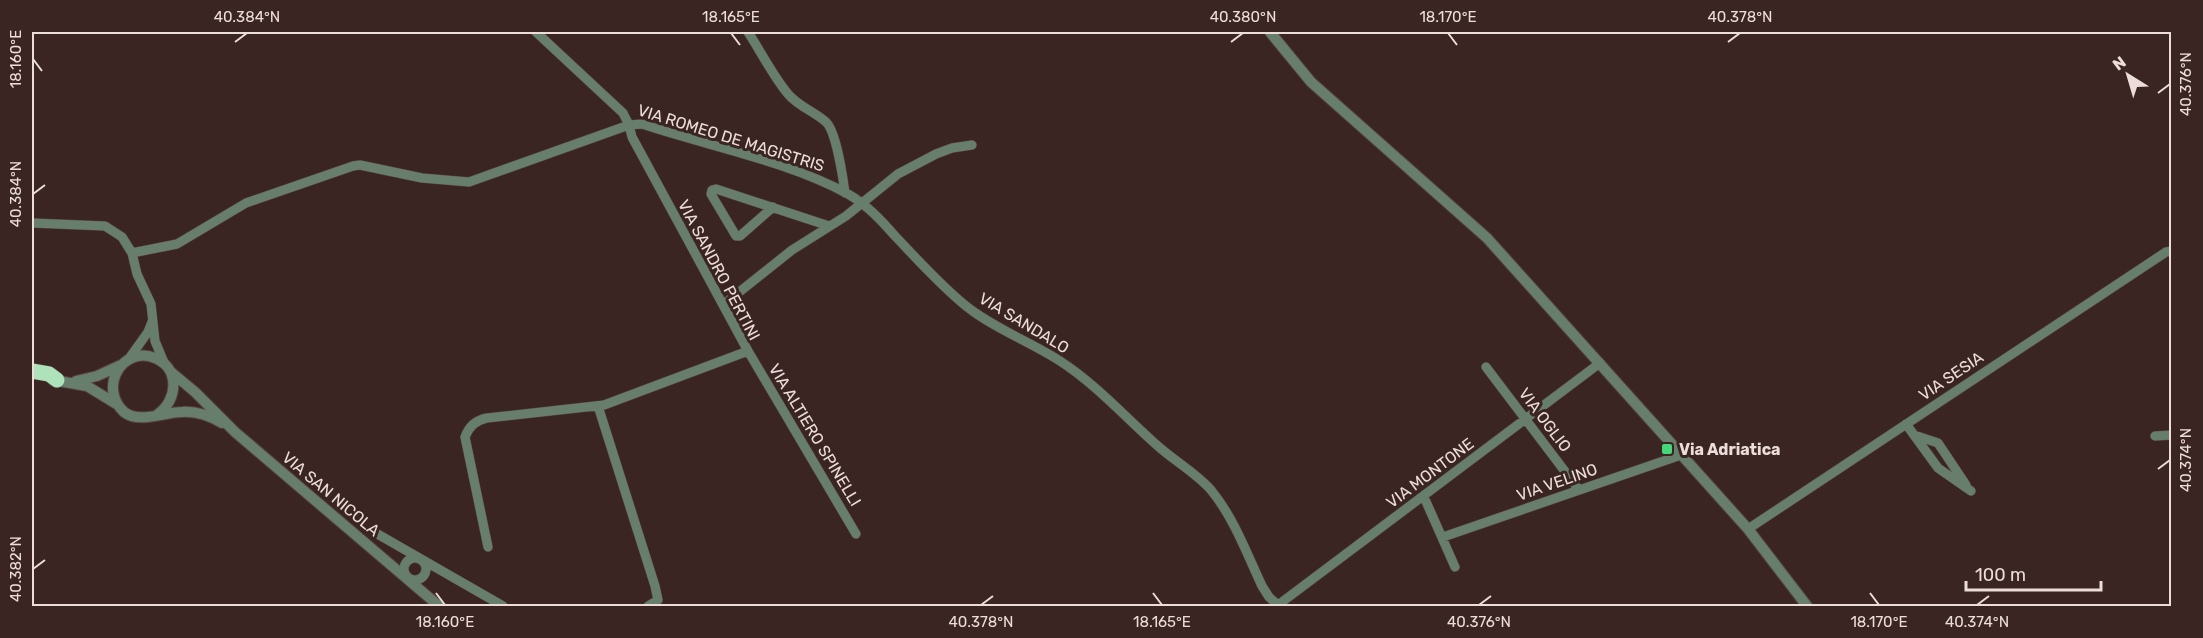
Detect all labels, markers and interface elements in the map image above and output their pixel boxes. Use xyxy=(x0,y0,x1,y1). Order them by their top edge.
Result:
text: 40.384°N xyxy=(214,8,280,26)
text: 18.165°E xyxy=(702,8,760,26)
text: 40.380°N xyxy=(1210,8,1276,26)
text: 18.170°E xyxy=(1419,8,1477,26)
text: 40.378°N xyxy=(1708,8,1772,26)
text: 18.160°E xyxy=(7,30,25,88)
north arrow xyxy=(2098,45,2158,105)
text: N xyxy=(2109,52,2130,74)
text: 40.376°N xyxy=(2177,52,2195,116)
street label: VIA ROMEO DE MAGISTRIS xyxy=(635,100,827,176)
text: 40.384°N xyxy=(7,161,25,227)
street label: VIA SANDRO PERTINI xyxy=(674,197,764,343)
street label: VIA SANDALO xyxy=(975,289,1073,357)
street label: VIA SESIA xyxy=(1915,347,1987,405)
street label: VIA ALTIERO SPINELLI xyxy=(765,360,865,510)
street label: VIA OGLIO xyxy=(1515,384,1575,456)
text: 40.374°N xyxy=(2177,428,2195,492)
street label: VIA MONTONE xyxy=(1383,434,1477,512)
place label: Via Adriatica xyxy=(1679,440,1781,459)
marker: Via Adriatica xyxy=(1660,442,1674,456)
street label: VIA SAN NICOLA xyxy=(278,448,384,540)
street label: VIA VELINO xyxy=(1514,459,1600,505)
text: 40.382°N xyxy=(7,536,25,602)
scale bar xyxy=(1966,554,2101,592)
text: 100 m xyxy=(1975,564,2026,586)
text: 18.160°E xyxy=(416,613,474,631)
text: 40.378°N xyxy=(949,613,1013,631)
text: 18.165°E xyxy=(1133,613,1191,631)
text: 40.376°N xyxy=(1447,613,1511,631)
text: 18.170°E xyxy=(1850,613,1908,631)
text: 40.374°N xyxy=(1945,613,2009,631)

